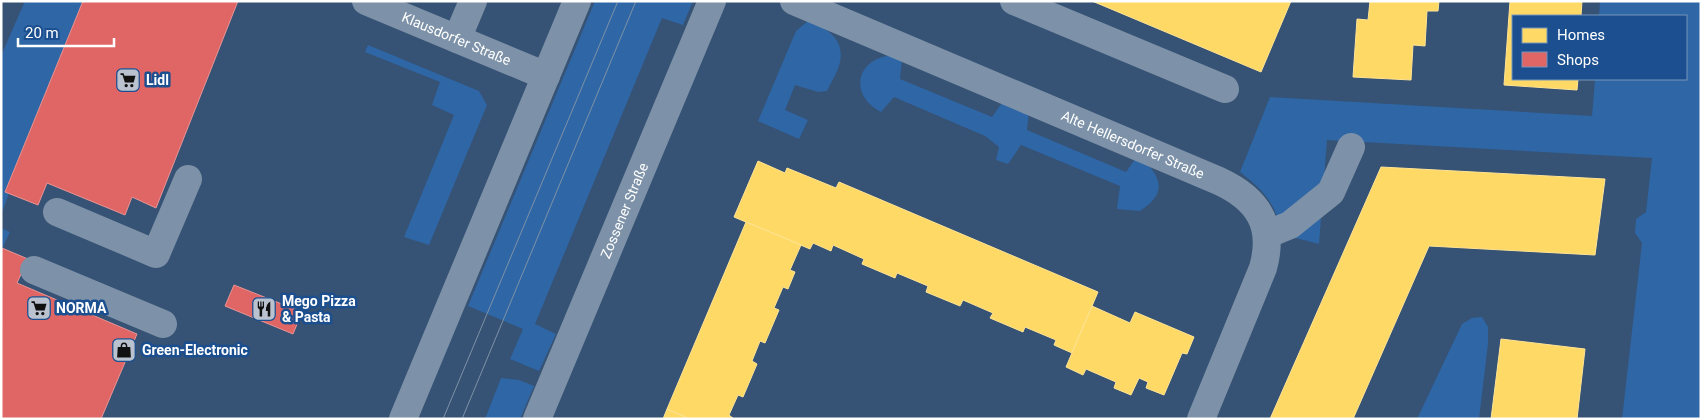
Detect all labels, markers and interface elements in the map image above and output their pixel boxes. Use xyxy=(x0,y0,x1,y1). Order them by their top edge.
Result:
street label: Klausdorfer Straße xyxy=(400,9,513,69)
scale bar xyxy=(18,15,114,47)
legend xyxy=(1512,15,1687,80)
text: 20 m xyxy=(25,24,59,42)
text: Homes xyxy=(1557,26,1605,44)
text: Shops xyxy=(1557,51,1599,69)
supermarket icon: Lidl xyxy=(115,67,141,93)
place label: Lidl xyxy=(146,72,169,88)
street label: Alte Hellersdorfer Straße xyxy=(1059,107,1207,182)
street label: Zossener Straße xyxy=(597,160,651,261)
place label: Mego Pizza & Pasta xyxy=(282,293,356,325)
supermarket icon: NORMA xyxy=(26,295,52,321)
restaurant icon: Mego Pizza & Pasta xyxy=(251,296,277,322)
place label: NORMA xyxy=(56,300,107,316)
shop icon: Green-Electronic xyxy=(111,337,137,363)
place label: Green-Electronic xyxy=(142,342,248,358)

